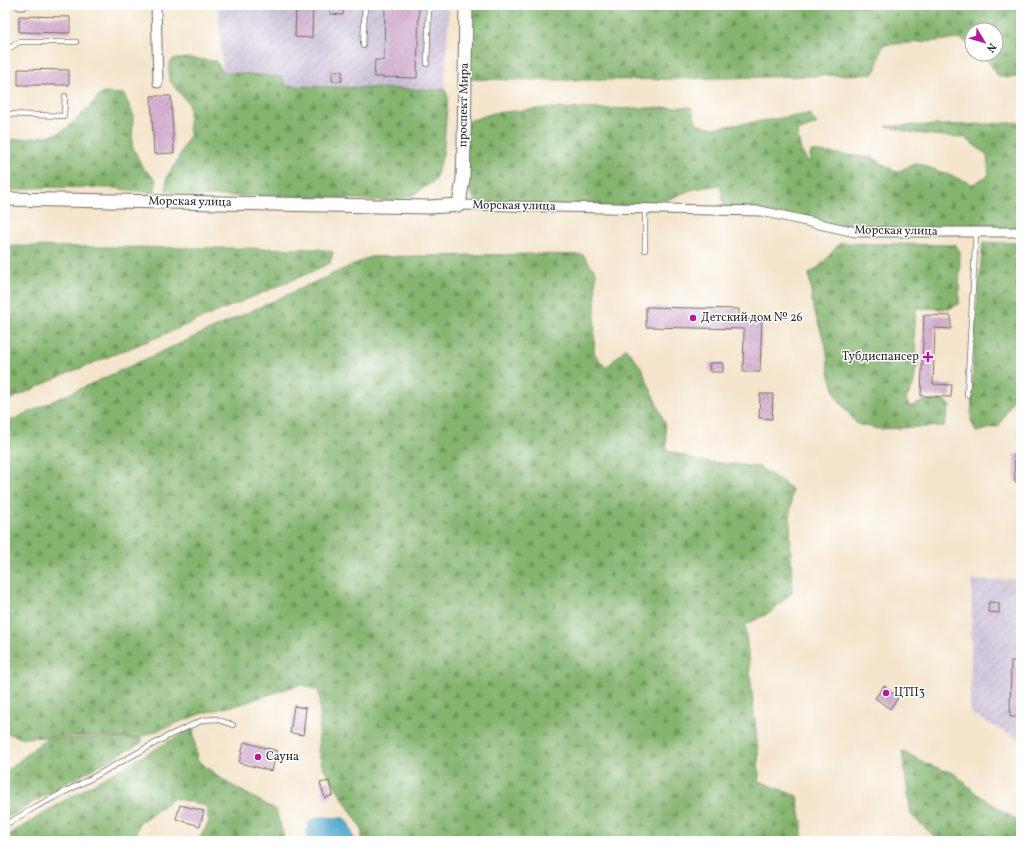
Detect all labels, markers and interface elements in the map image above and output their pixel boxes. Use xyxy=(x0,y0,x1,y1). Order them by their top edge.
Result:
north arrow xyxy=(964,22,1004,62)
text: N xyxy=(982,39,999,55)
street label: проспект Мира xyxy=(455,63,473,147)
street label: Морская улица xyxy=(148,193,232,211)
street label: Морская улица xyxy=(472,197,556,215)
street label: Морская улица xyxy=(854,222,938,240)
place label: Детский дом № 26 xyxy=(701,310,803,326)
marker: Детский дом № 26 xyxy=(688,313,698,323)
place label: Тубдиспансер xyxy=(842,349,919,365)
marker: Тубдиспансер xyxy=(922,351,934,363)
place label: ЦТП3 xyxy=(894,685,925,701)
marker: ЦТП3 xyxy=(881,688,891,698)
place label: Сауна xyxy=(266,749,299,765)
marker: Сауна xyxy=(253,752,263,762)

